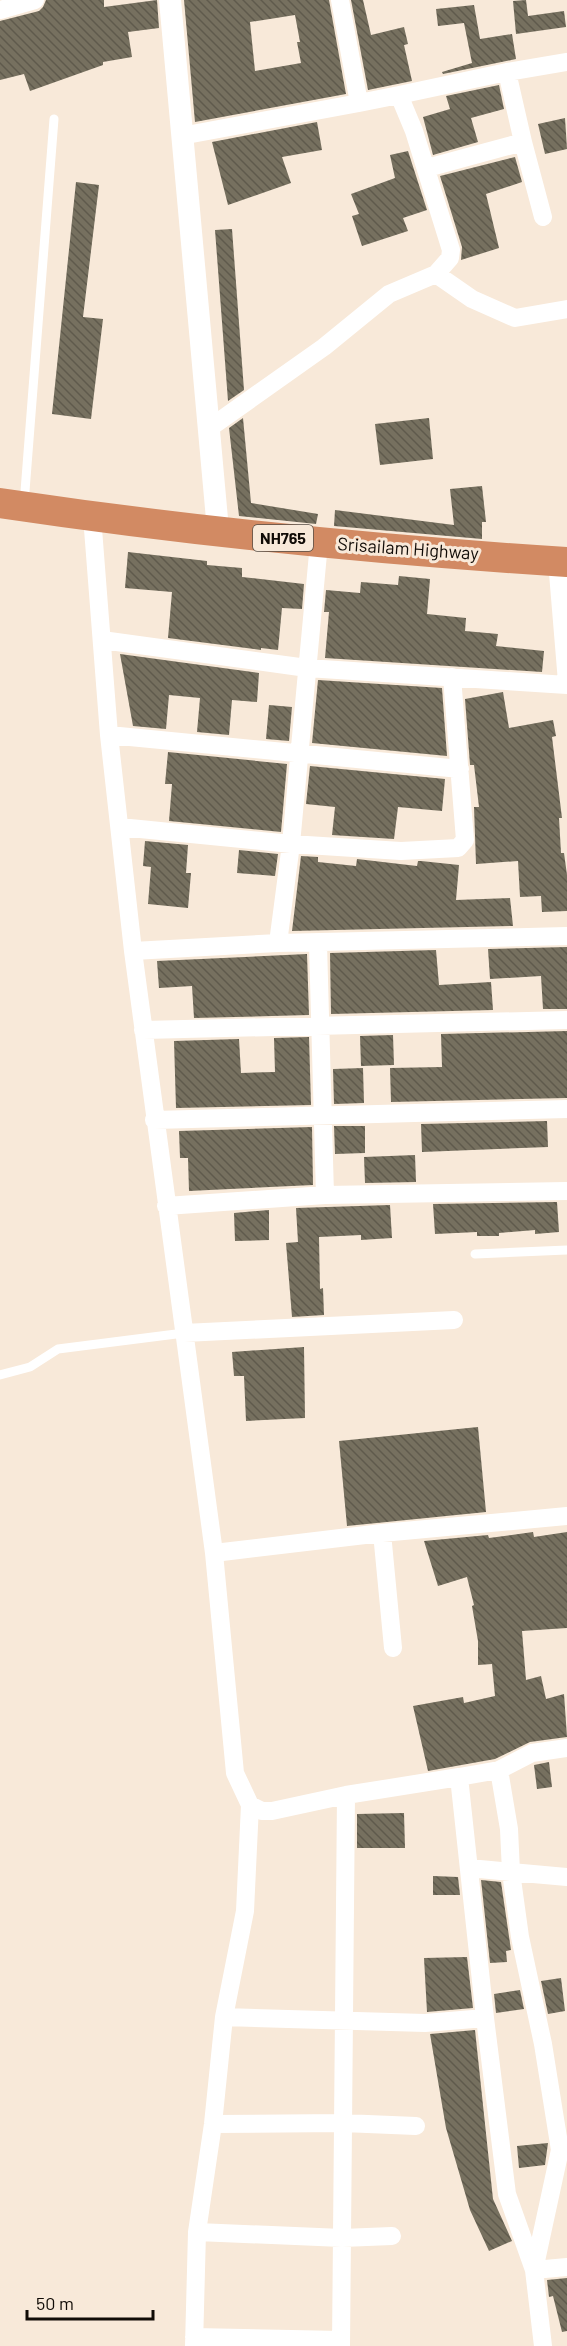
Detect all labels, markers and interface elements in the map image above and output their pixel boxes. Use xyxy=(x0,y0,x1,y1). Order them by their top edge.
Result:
road number: NH765 xyxy=(253,525,313,551)
street label: Srisailam Highway xyxy=(337,532,479,564)
scale bar xyxy=(27,2283,153,2321)
text: 50 m xyxy=(36,2292,74,2314)

